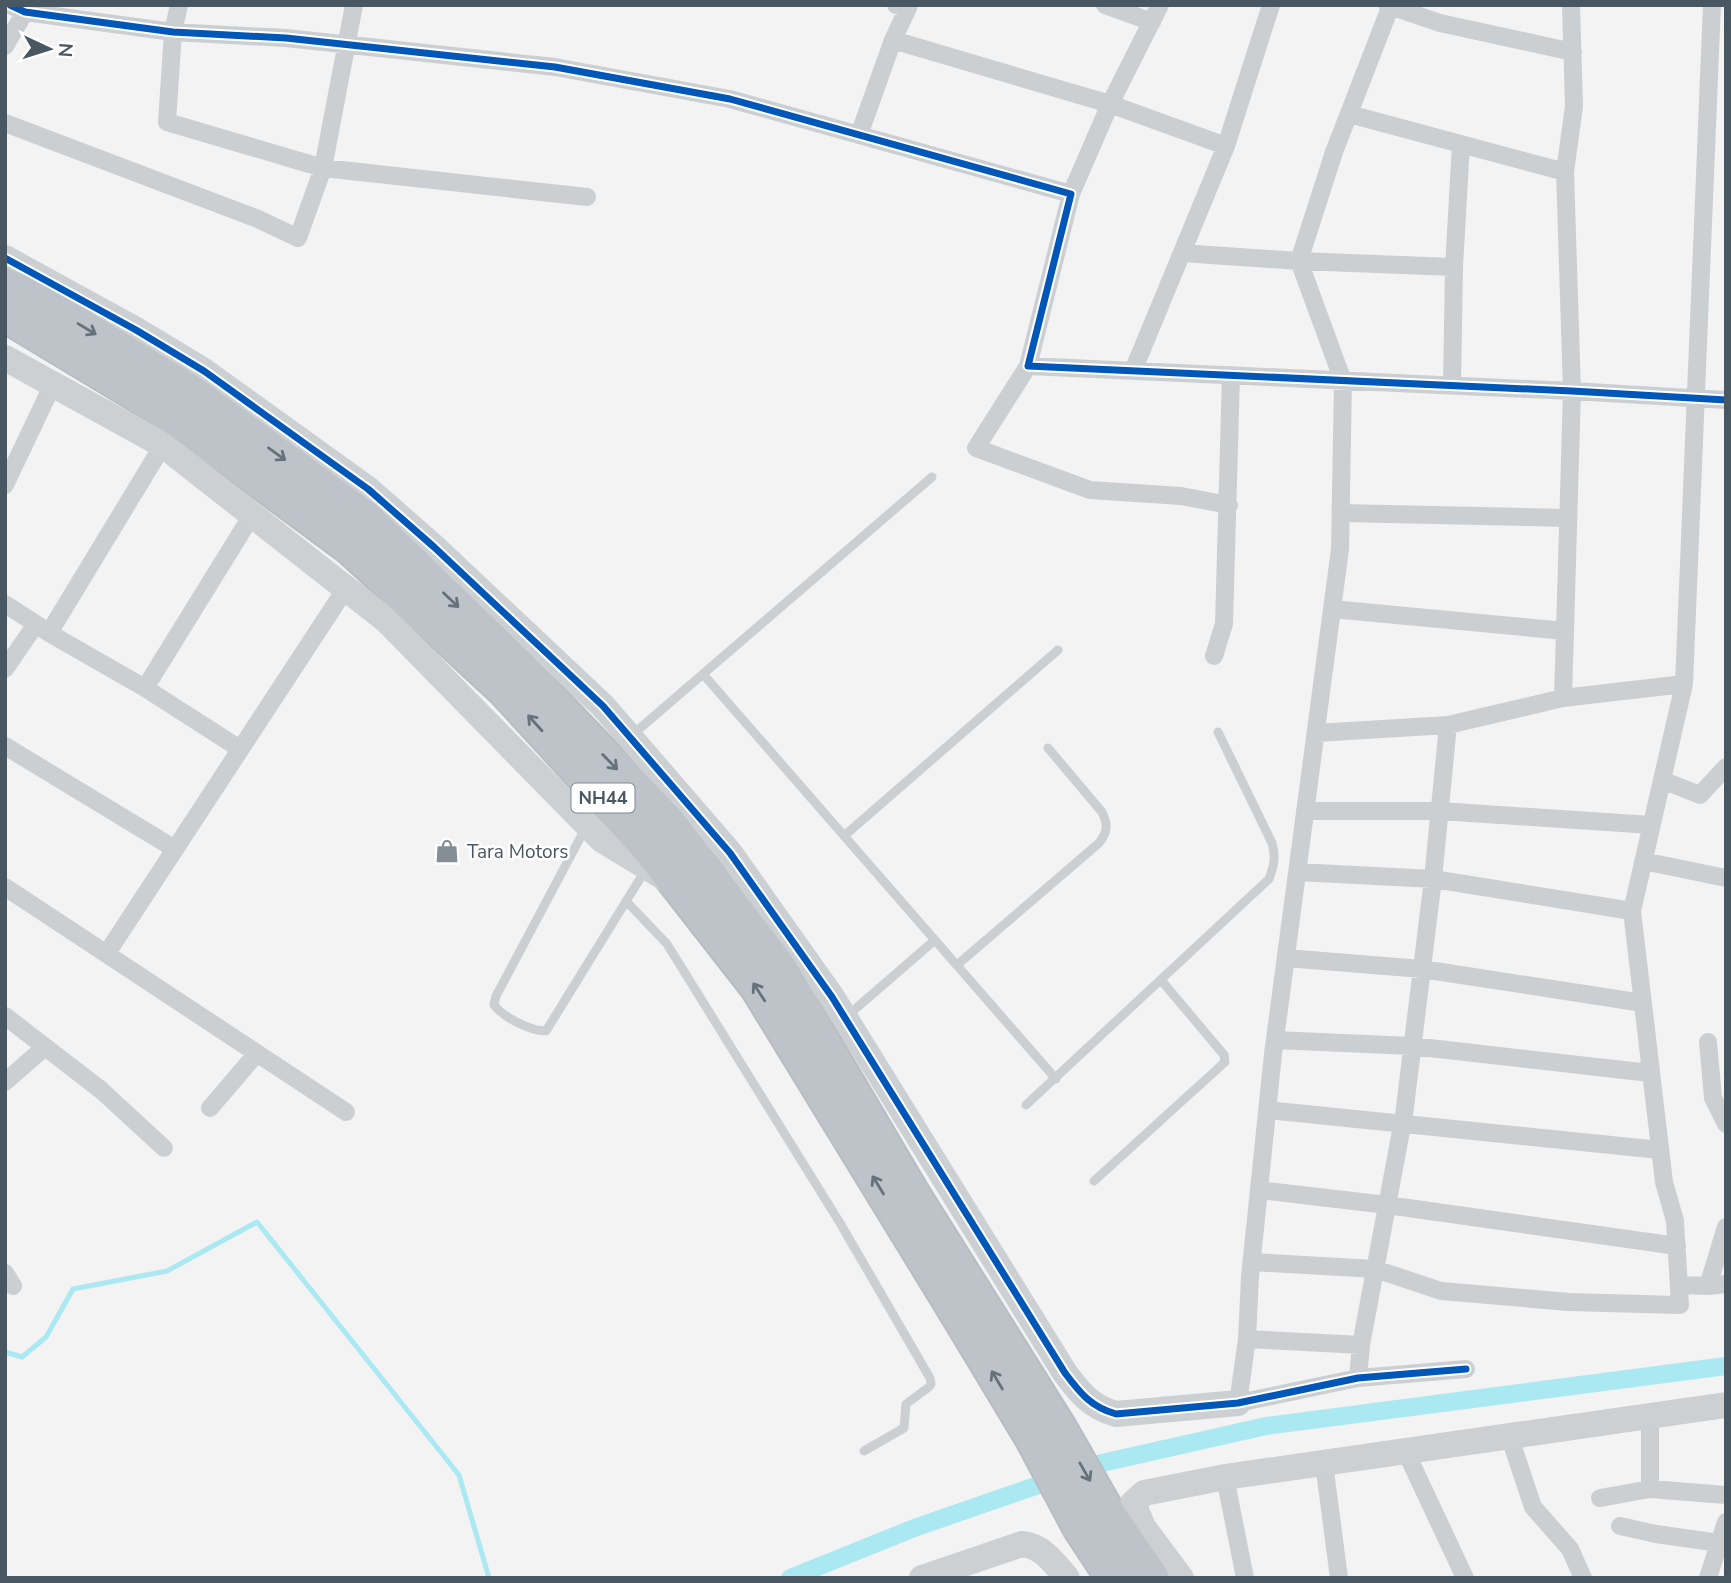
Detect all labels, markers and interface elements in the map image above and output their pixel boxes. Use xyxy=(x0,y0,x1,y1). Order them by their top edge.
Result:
north arrow xyxy=(14,14,84,84)
text: N xyxy=(51,42,78,58)
one-way arrow xyxy=(76,322,96,336)
one-way arrow xyxy=(267,447,286,461)
one-way arrow xyxy=(442,591,459,608)
one-way arrow xyxy=(526,715,543,732)
one-way arrow xyxy=(602,753,619,770)
road number: NH44 xyxy=(572,784,634,812)
shop icon: Tara Motors xyxy=(433,837,461,865)
place label: Tara Motors xyxy=(467,839,568,865)
one-way arrow xyxy=(752,982,766,1002)
one-way arrow xyxy=(871,1176,885,1196)
one-way arrow xyxy=(989,1370,1003,1390)
one-way arrow xyxy=(1078,1462,1092,1482)

